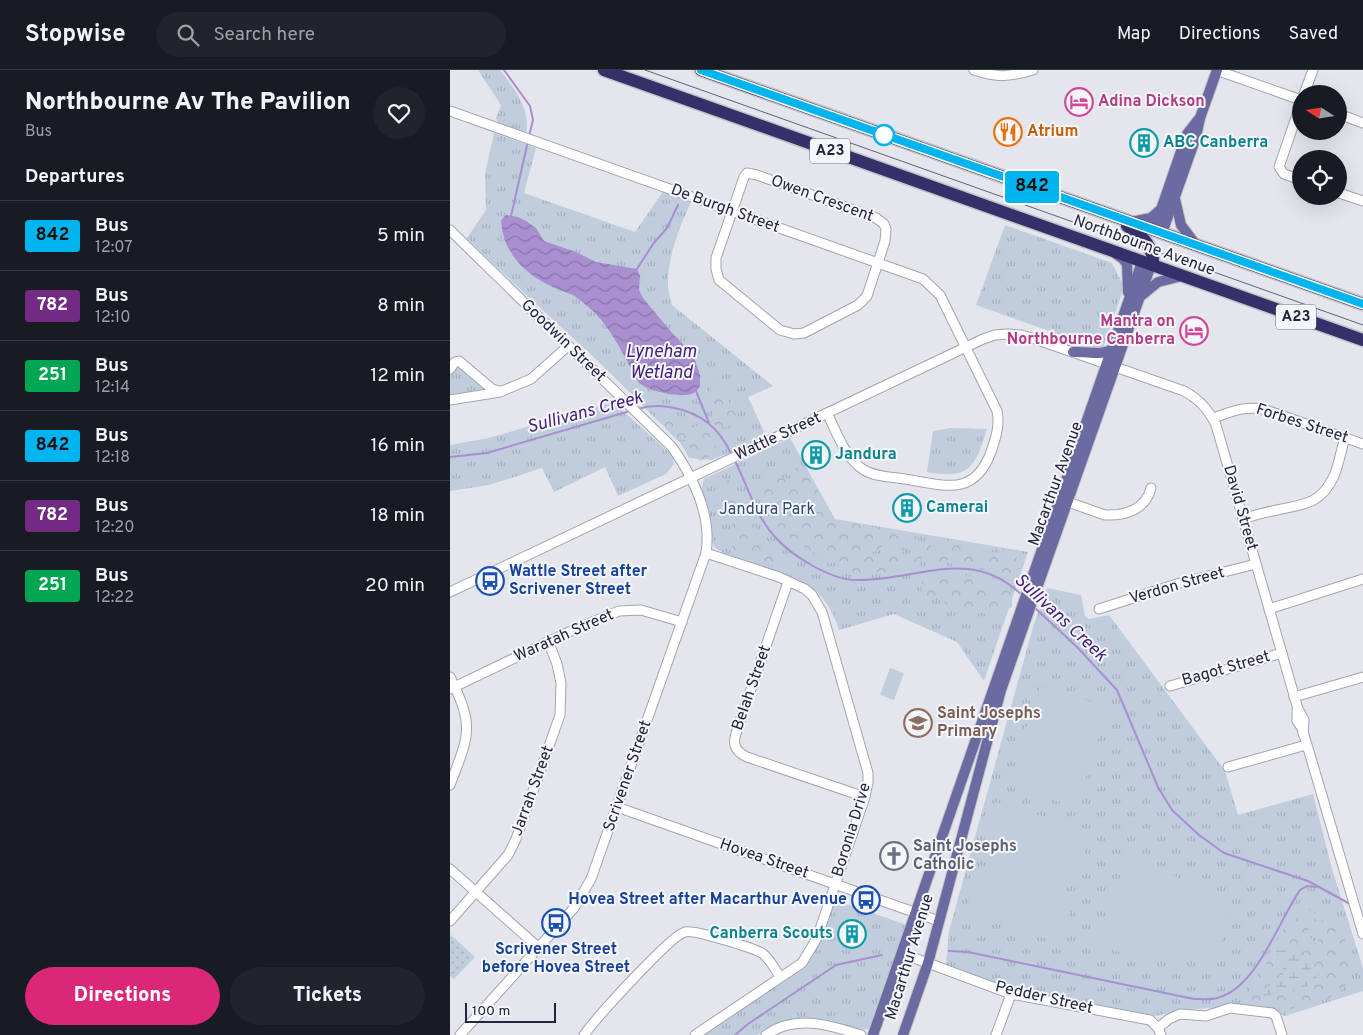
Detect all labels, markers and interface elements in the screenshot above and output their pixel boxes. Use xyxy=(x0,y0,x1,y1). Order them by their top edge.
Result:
search box xyxy=(156,12,506,57)
text: Stopwise xyxy=(25,20,126,50)
icon: search xyxy=(174,21,202,49)
text: Search here xyxy=(214,23,315,47)
text: Map xyxy=(1117,23,1151,46)
text: Directions xyxy=(1179,23,1261,46)
text: Saved xyxy=(1289,23,1338,46)
north arrow xyxy=(1292,85,1348,140)
map controls xyxy=(1292,85,1347,205)
button: heart xyxy=(373,87,425,139)
hotel icon: Adina Dickson xyxy=(1064,87,1094,117)
text: Northbourne Av The Pavilion xyxy=(25,88,351,118)
place label: Adina Dickson xyxy=(1098,92,1205,112)
restaurant icon: Atrium xyxy=(993,117,1023,147)
text: Bus xyxy=(25,122,52,142)
place label: Atrium xyxy=(1027,122,1079,142)
unlabelled marker xyxy=(873,124,895,146)
building icon: ABC Canberra xyxy=(1129,128,1159,158)
place label: ABC Canberra xyxy=(1163,133,1268,153)
road number: A23 xyxy=(810,138,850,164)
button: locate xyxy=(1292,150,1347,205)
text: Departures xyxy=(25,165,125,189)
street label: Owen Crescent xyxy=(768,171,876,227)
line badge: 842 xyxy=(1003,171,1061,203)
text: 842 xyxy=(1015,175,1049,198)
street label: De Burgh Street xyxy=(668,180,782,238)
street label: Northbourne Avenue xyxy=(1070,211,1218,281)
text: Bus xyxy=(95,214,129,238)
text: 842 xyxy=(36,224,69,247)
text: 5 min xyxy=(377,224,425,248)
text: 12:07 xyxy=(95,238,133,258)
text: Bus xyxy=(95,284,129,308)
text: 782 xyxy=(37,294,68,317)
text: 8 min xyxy=(377,294,425,318)
street label: Goodwin Street xyxy=(516,295,610,387)
road number: A23 xyxy=(1276,304,1316,330)
text: 12:10 xyxy=(95,308,131,328)
place label: Mantra on Northbourne Canberra xyxy=(1007,312,1175,350)
hotel icon: Mantra on Northbourne Canberra xyxy=(1179,316,1209,346)
water label: Lyneham Wetland xyxy=(625,341,697,385)
text: Bus xyxy=(95,354,129,378)
text: 251 xyxy=(38,364,67,387)
text: 12 min xyxy=(370,364,425,388)
text: 12:14 xyxy=(95,378,130,398)
water label: Sullivans Creek xyxy=(525,386,646,439)
street label: Forbes Street xyxy=(1253,400,1351,448)
street label: Wattle Street xyxy=(731,408,825,466)
street label: Macarthur Avenue xyxy=(1024,419,1088,549)
text: Bus xyxy=(95,424,129,448)
text: 842 xyxy=(36,434,69,457)
text: 16 min xyxy=(370,434,425,458)
building icon: Jandura xyxy=(801,440,831,470)
place label: Jandura xyxy=(835,445,897,465)
text: 12:18 xyxy=(95,448,130,468)
street label: David Street xyxy=(1218,463,1262,553)
building icon: Camerai xyxy=(892,493,922,523)
text: Bus xyxy=(95,494,129,518)
place label: Camerai xyxy=(926,498,988,518)
park label: Jandura Park xyxy=(719,500,815,520)
text: 782 xyxy=(37,504,68,527)
text: 18 min xyxy=(370,504,425,528)
text: 12:20 xyxy=(95,518,134,538)
place label: Wattle Street after Scrivener Street xyxy=(509,562,648,600)
street label: Verdon Street xyxy=(1127,563,1227,609)
text: Bus xyxy=(95,564,129,588)
bus stop icon: Wattle Street after Scrivener Street xyxy=(475,566,505,596)
water label: Sullivans Creek xyxy=(1009,569,1112,668)
text: 251 xyxy=(38,574,67,597)
text: 20 min xyxy=(365,574,425,598)
text: 12:22 xyxy=(95,588,134,608)
street label: Waratah Street xyxy=(511,605,617,667)
street label: Belah Street xyxy=(728,643,776,733)
street label: Bagot Street xyxy=(1180,647,1272,691)
place label: Saint Josephs Primary xyxy=(937,704,1041,742)
school or university icon: Saint Josephs Primary xyxy=(903,708,933,738)
street label: Scrivener Street xyxy=(600,718,656,834)
street label: Jarrah Street xyxy=(507,743,559,839)
street label: Boronia Drive xyxy=(828,781,876,879)
street label: Hovea Street xyxy=(717,834,811,884)
place label: Saint Josephs Catholic xyxy=(913,837,1017,875)
church icon: Saint Josephs Catholic xyxy=(879,841,909,871)
bus stop icon: Hovea Street after Macarthur Avenue xyxy=(851,885,881,915)
place label: Hovea Street after Macarthur Avenue xyxy=(568,890,847,910)
street label: Macarthur Avenue xyxy=(881,892,939,1022)
bus stop icon: Scrivener Street before Hovea Street xyxy=(541,908,571,938)
building icon: Canberra Scouts xyxy=(837,919,867,949)
place label: Canberra Scouts xyxy=(709,924,833,944)
place label: Scrivener Street before Hovea Street xyxy=(482,940,630,978)
button: Directions xyxy=(25,967,220,1025)
button: Tickets xyxy=(230,967,425,1025)
street label: Pedder Street xyxy=(993,977,1095,1019)
scale bar xyxy=(465,1000,556,1023)
text: 100 m xyxy=(472,1003,510,1020)

